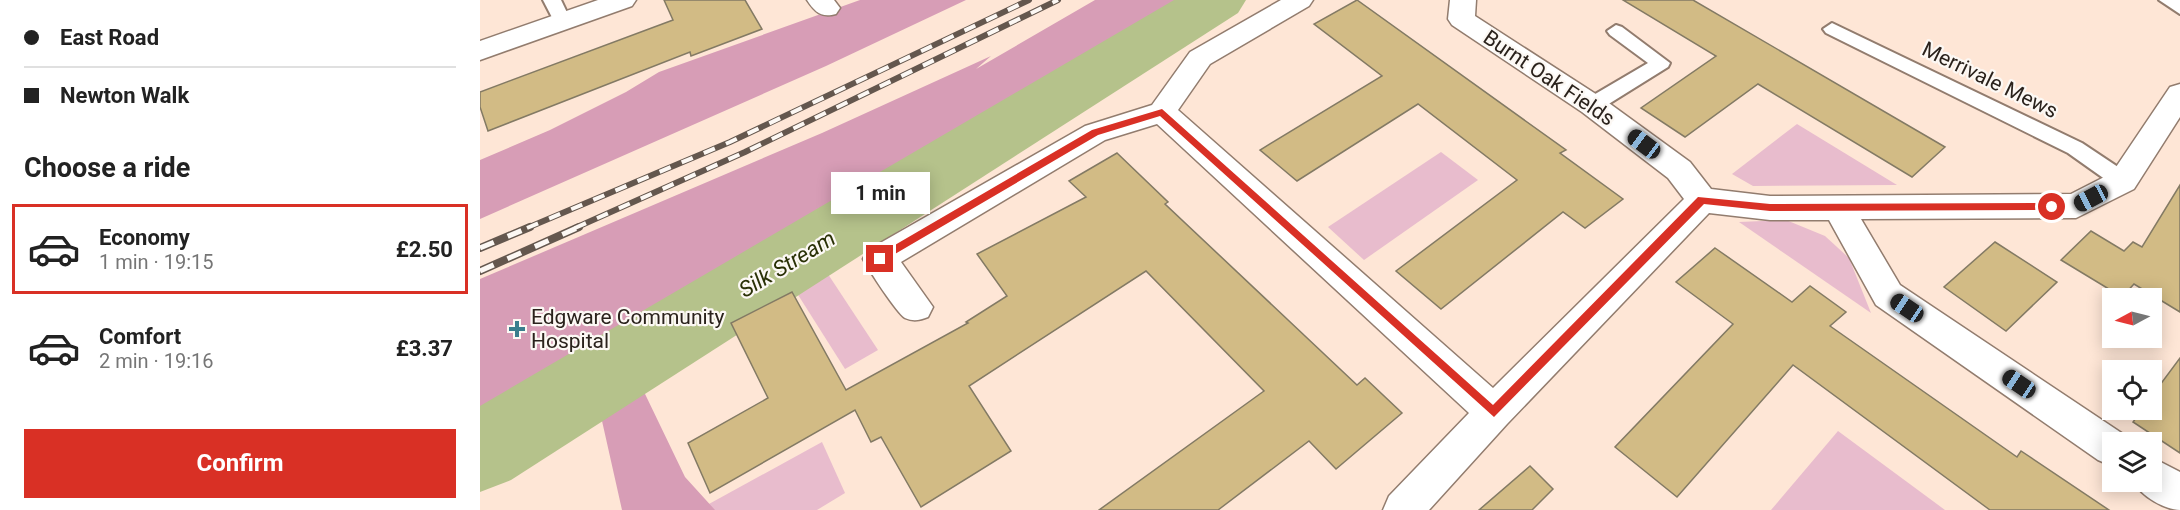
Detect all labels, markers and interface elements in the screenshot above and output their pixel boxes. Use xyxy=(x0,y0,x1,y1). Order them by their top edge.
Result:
text: East Road xyxy=(60,25,159,50)
street label: Burnt Oak Fields xyxy=(1479,25,1619,131)
street label: Merrivale Mews xyxy=(1918,37,2062,123)
text: Newton Walk xyxy=(60,83,189,108)
car xyxy=(1624,126,1664,162)
text: Choose a ride xyxy=(24,152,190,184)
callout: 1 min xyxy=(830,172,930,214)
text: 1 min xyxy=(855,181,906,205)
car xyxy=(2071,182,2111,214)
route start xyxy=(2038,193,2065,220)
icon: car xyxy=(27,222,81,276)
text: Economy xyxy=(99,225,190,250)
water label: Silk Stream xyxy=(734,226,840,302)
text: £2.50 xyxy=(396,237,453,262)
route end xyxy=(866,245,893,272)
text: 1 min · 19:15 xyxy=(99,250,214,274)
north arrow xyxy=(2102,288,2162,348)
map controls xyxy=(2102,288,2162,492)
car xyxy=(1887,290,1927,326)
place label: Edgware Community Hospital xyxy=(531,305,724,353)
marker: Edgware Community Hospital xyxy=(508,320,526,338)
icon: car xyxy=(27,321,81,375)
text: Comfort xyxy=(99,324,181,349)
text: £3.37 xyxy=(396,336,453,361)
text: 2 min · 19:16 xyxy=(99,349,214,373)
button: locate xyxy=(2102,360,2162,420)
car xyxy=(1999,366,2039,402)
button: Confirm xyxy=(24,429,456,498)
button: layers xyxy=(2102,432,2162,492)

